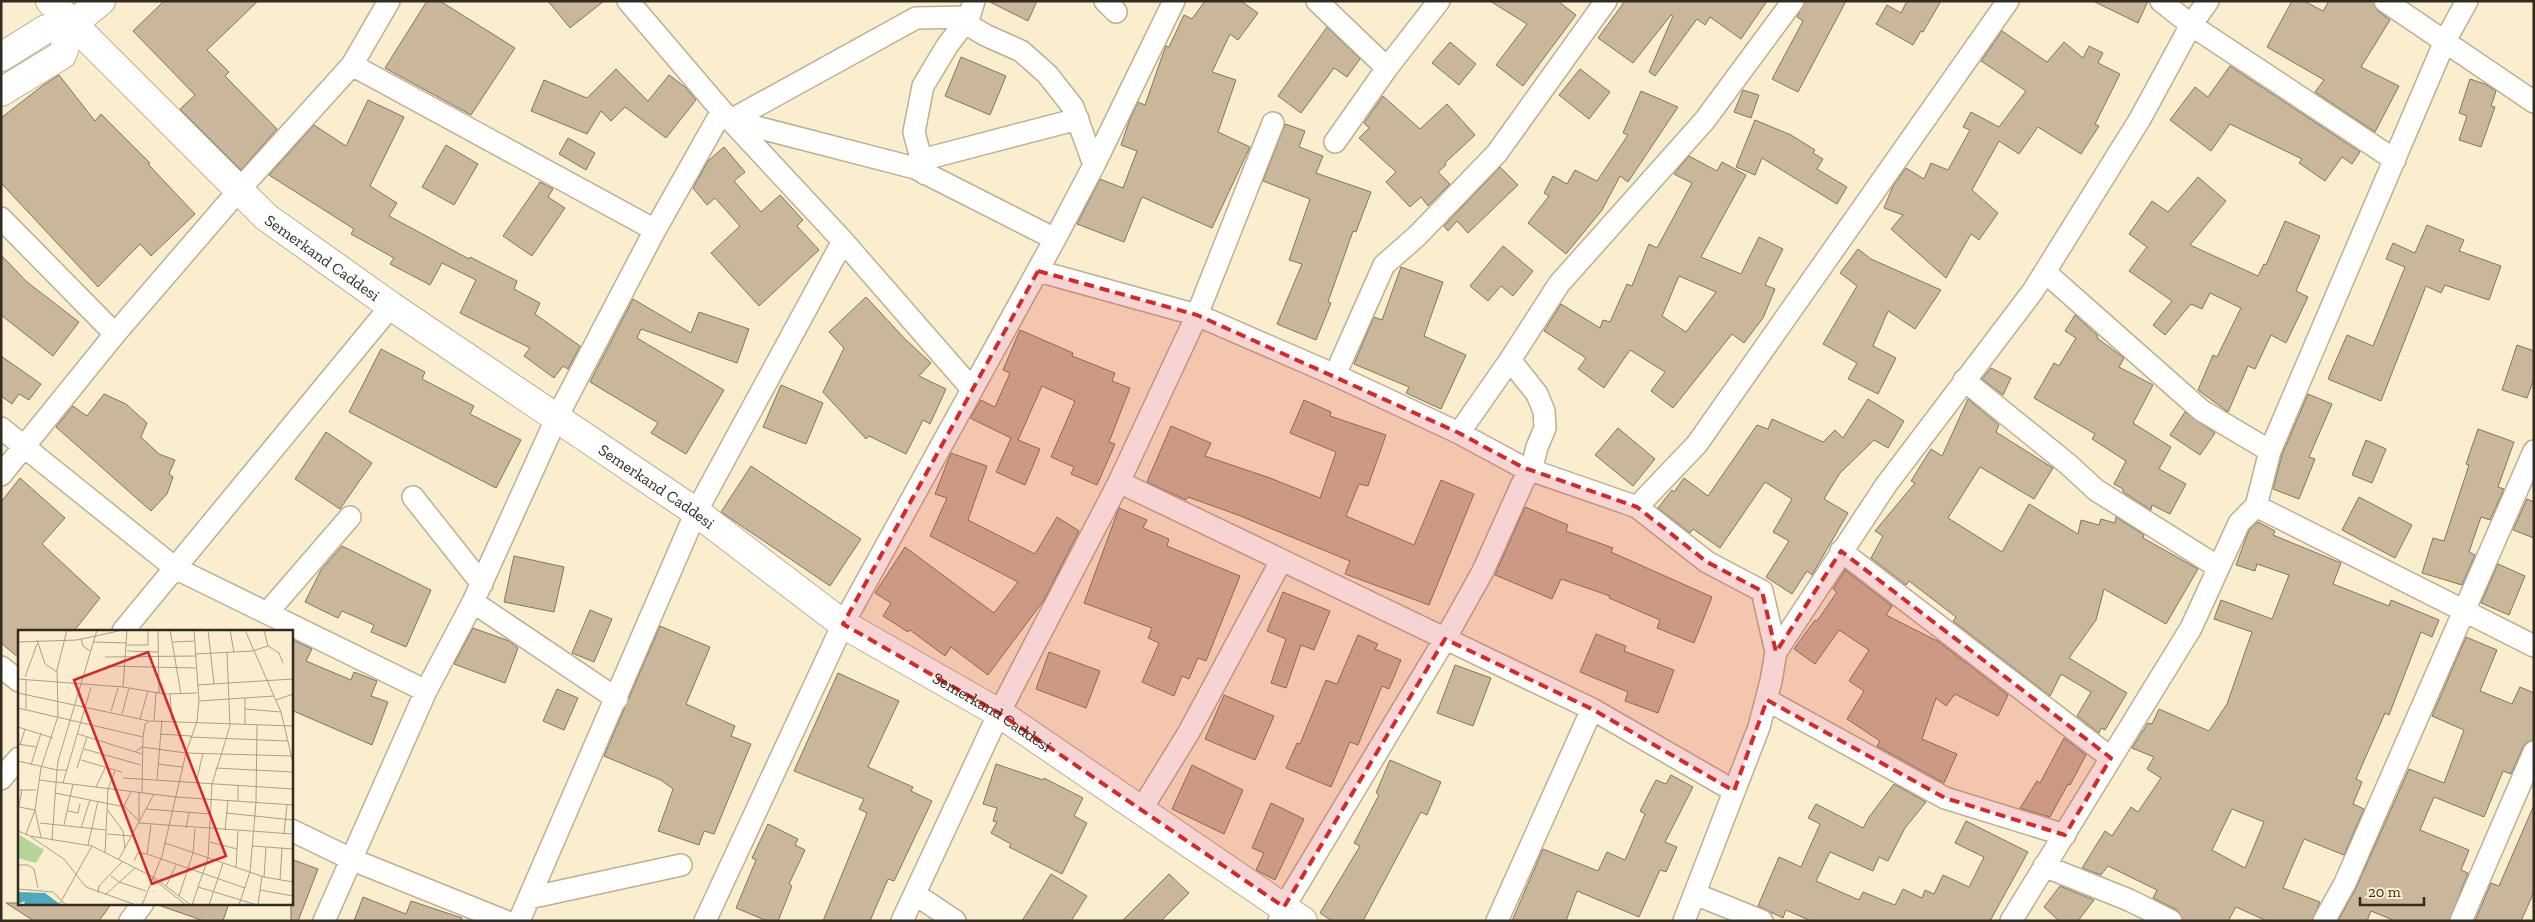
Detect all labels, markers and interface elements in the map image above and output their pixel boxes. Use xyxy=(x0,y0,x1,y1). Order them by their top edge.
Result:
street label: Semerkand Caddesi xyxy=(261,210,384,305)
street label: Semerkand Caddesi xyxy=(595,440,719,533)
inset map xyxy=(18,630,292,904)
street label: Semerkand Caddesi xyxy=(929,668,1056,756)
scale bar xyxy=(2360,874,2424,906)
text: 20 m xyxy=(2368,883,2401,901)

